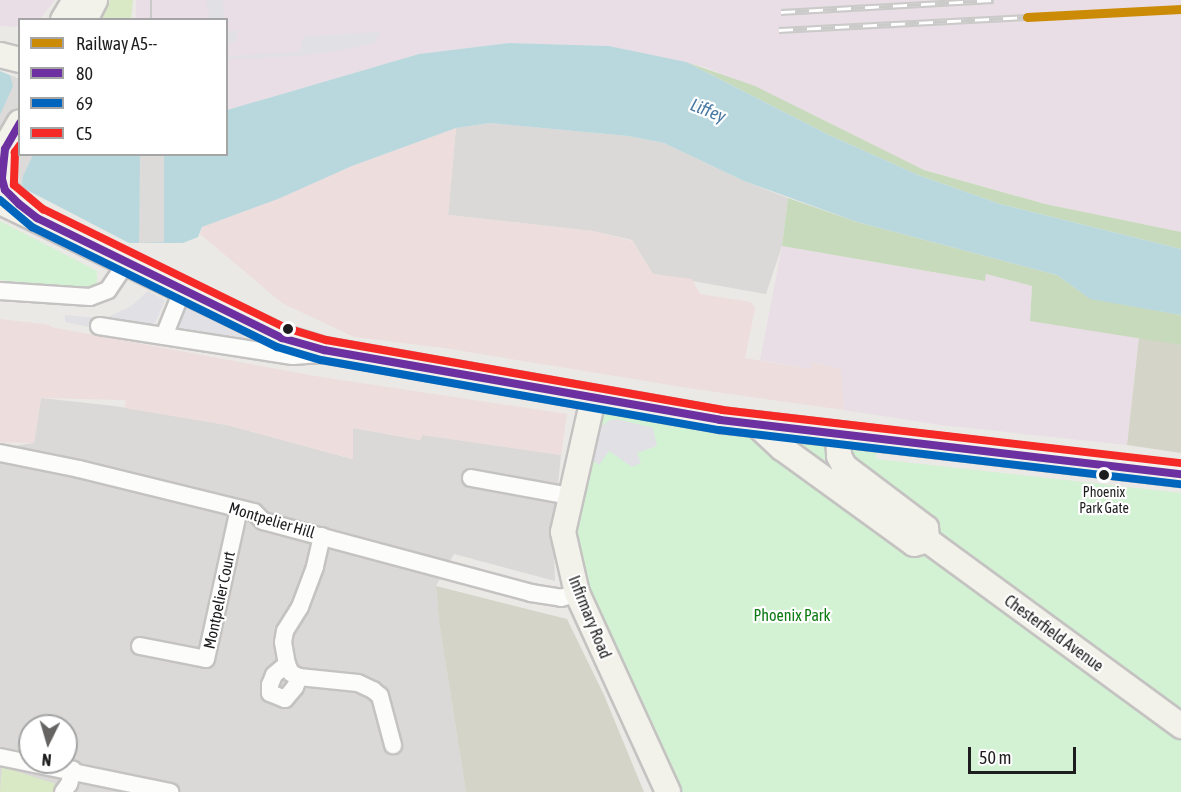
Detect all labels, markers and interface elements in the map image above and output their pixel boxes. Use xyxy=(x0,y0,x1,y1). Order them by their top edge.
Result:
legend xyxy=(18,18,228,156)
text: Railway A5-- xyxy=(76,33,157,54)
text: 80 xyxy=(76,63,93,84)
text: 69 xyxy=(76,93,93,114)
water label: Liffey xyxy=(687,94,729,128)
text: C5 xyxy=(76,123,93,144)
unlabelled marker xyxy=(282,323,294,335)
marker: Phoenix Park Gate xyxy=(1098,469,1110,481)
place label: Phoenix Park Gate xyxy=(1079,484,1129,516)
street label: Montpelier Hill xyxy=(227,498,317,542)
street label: Montpelier Court xyxy=(199,550,239,650)
street label: Infirmary Road xyxy=(565,573,615,661)
street label: Chesterfield Avenue xyxy=(1001,591,1107,675)
park label: Phoenix Park xyxy=(753,605,831,625)
north arrow xyxy=(18,714,78,774)
scale bar xyxy=(971,735,1079,773)
text: 50 m xyxy=(979,747,1011,768)
text: N xyxy=(41,751,52,769)

